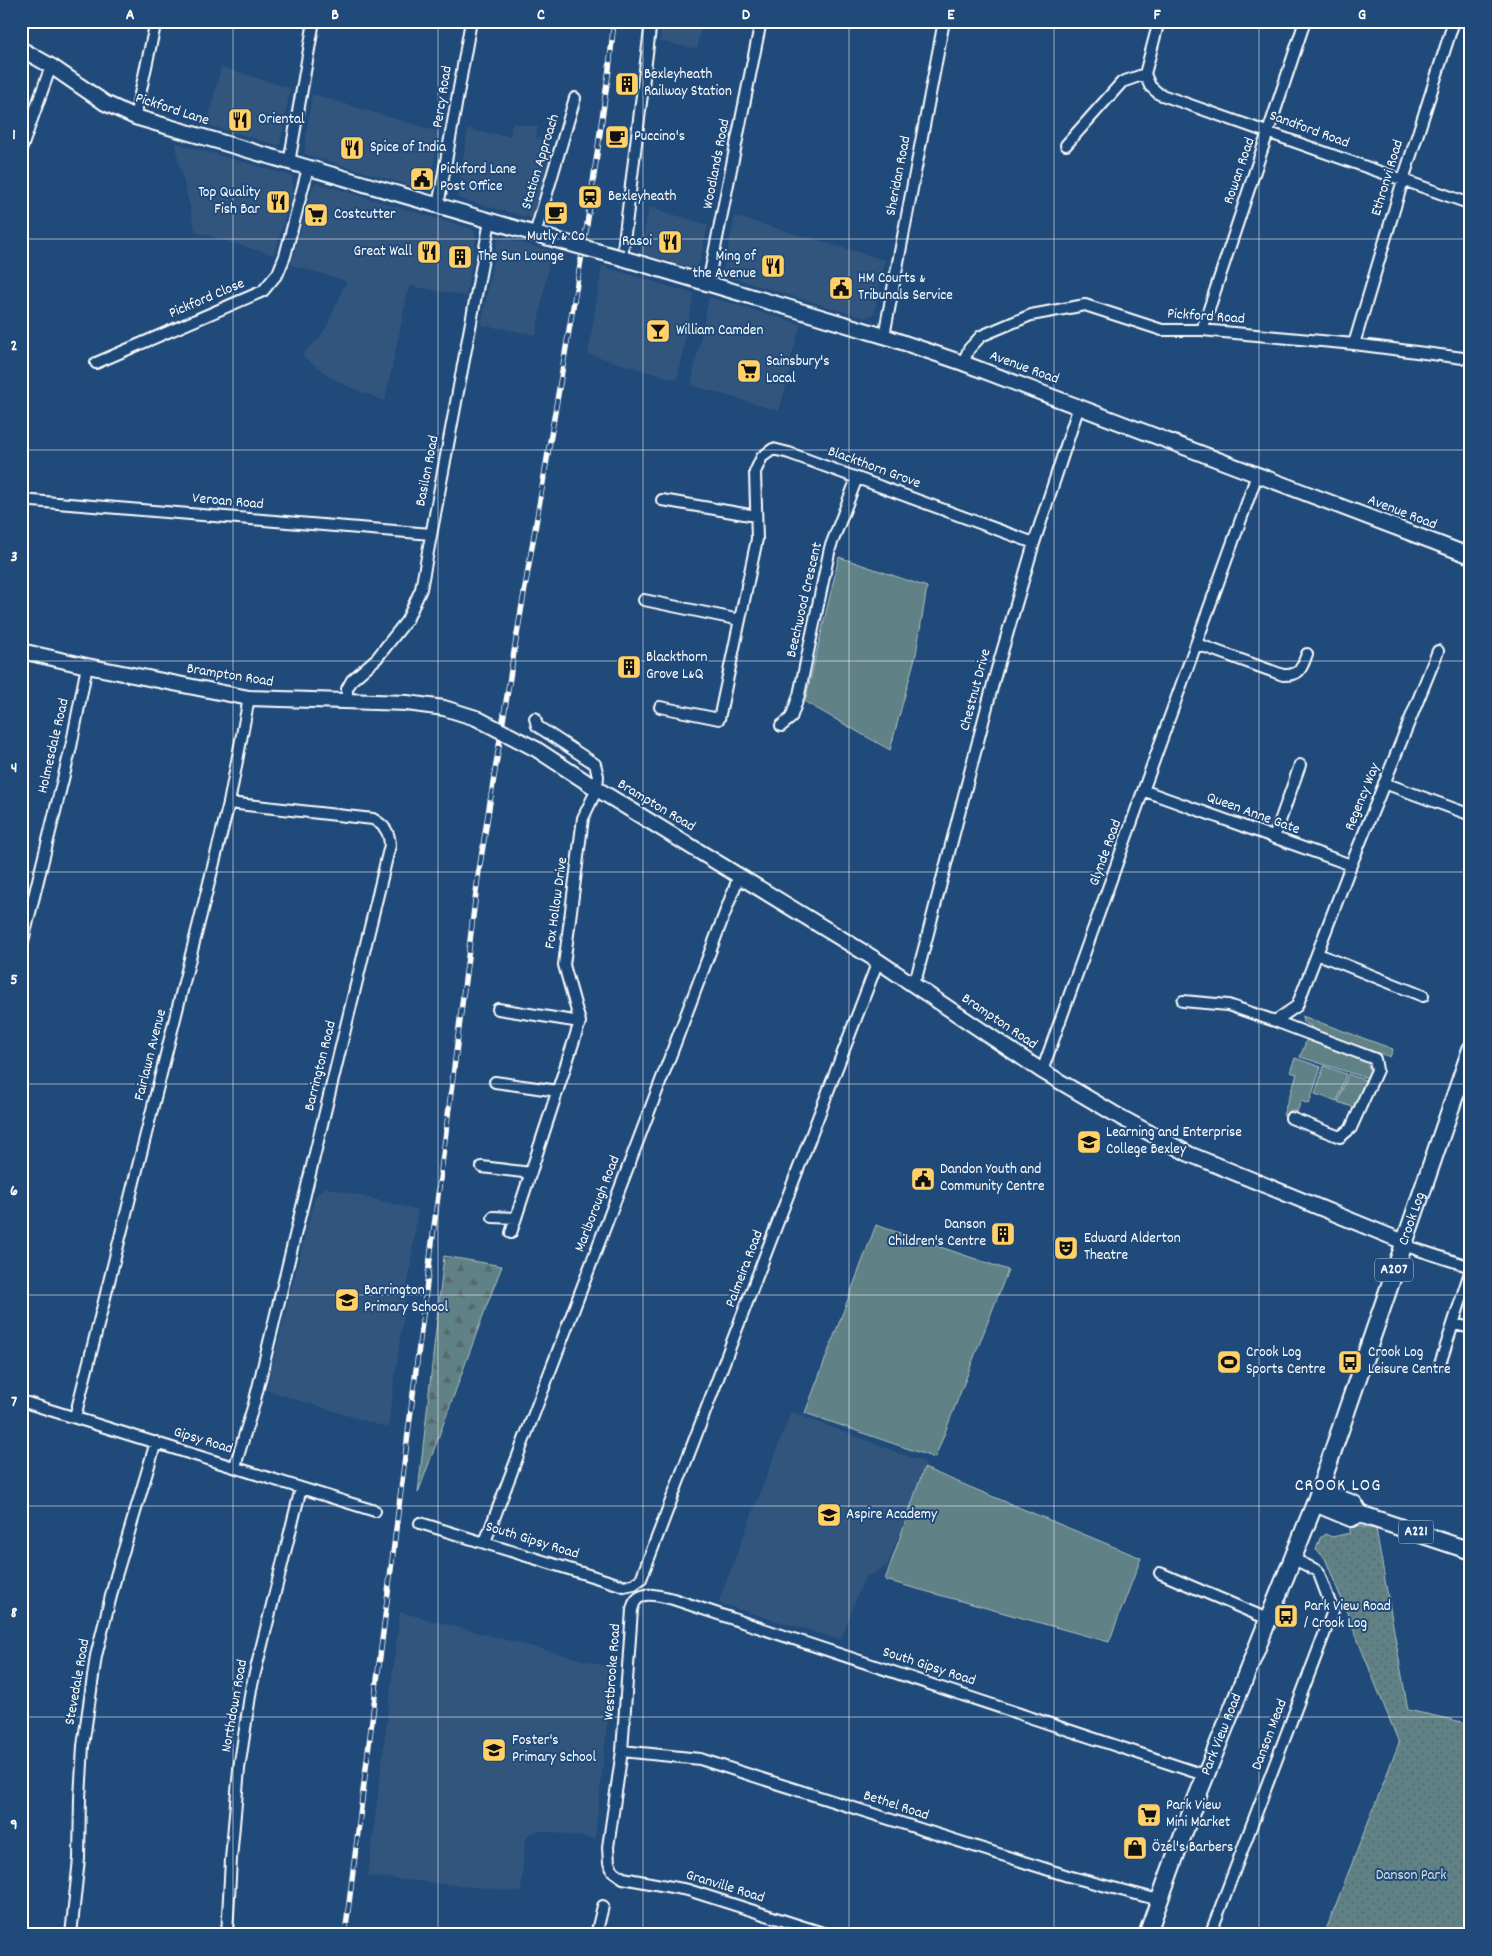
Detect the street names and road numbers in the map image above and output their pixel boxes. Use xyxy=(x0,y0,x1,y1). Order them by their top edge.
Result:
street label: Percy Road xyxy=(427,64,459,130)
street label: Pickford Lane xyxy=(132,88,212,132)
street label: Sandford Road xyxy=(1266,105,1352,155)
street label: Station Approach xyxy=(516,111,566,212)
street label: Woodlands Road xyxy=(697,117,737,211)
street label: Sheridan Road xyxy=(880,134,918,218)
street label: Rowan Road xyxy=(1218,135,1262,207)
street label: Ethronvi Road xyxy=(1366,137,1410,219)
street label: Pickford Close xyxy=(166,273,249,325)
street label: Pickford Road xyxy=(1166,303,1246,331)
street label: Avenue Road xyxy=(986,345,1062,391)
street label: Basilon Road xyxy=(410,434,446,508)
street label: Blackthorn Grove xyxy=(824,441,924,495)
street label: Veroan Road xyxy=(191,488,265,516)
street label: Avenue Road xyxy=(1364,490,1440,536)
street label: Beechwood Crescent xyxy=(781,540,829,660)
street label: Chestnut Drive xyxy=(955,646,998,733)
street label: Brampton Road xyxy=(185,658,275,694)
street label: Holmesdale Road xyxy=(32,696,76,796)
street label: Regency Way xyxy=(1339,759,1387,834)
street label: Brampton Road xyxy=(613,774,699,838)
street label: Queen Anne Gate xyxy=(1203,787,1303,841)
street label: Glynde Road xyxy=(1084,817,1128,889)
street label: Fox Hollow Drive xyxy=(540,855,574,950)
street label: Brampton Road xyxy=(957,988,1041,1056)
street label: Fairlawn Avenue xyxy=(129,1006,173,1103)
street label: Barrington Road xyxy=(299,1019,343,1113)
street label: Marlborough Road xyxy=(569,1153,627,1255)
street label: Crook Log xyxy=(1393,1189,1432,1249)
street label: Palmeira Road xyxy=(720,1227,770,1311)
road number: A207 xyxy=(1375,1258,1413,1282)
street label: Gipsy Road xyxy=(171,1422,235,1460)
street label: South Gipsy Road xyxy=(483,1516,581,1566)
road number: A221 xyxy=(1398,1520,1434,1544)
street label: Westbrooke Road xyxy=(599,1623,627,1721)
street label: Stevedale Road xyxy=(60,1637,96,1727)
street label: South Gipsy Road xyxy=(880,1642,978,1692)
street label: Northdown Road xyxy=(216,1658,254,1754)
street label: Park View Road xyxy=(1196,1690,1248,1779)
street label: Danson Mead xyxy=(1246,1696,1294,1774)
street label: Bethel Road xyxy=(860,1785,932,1827)
street label: Granville Road xyxy=(683,1865,767,1909)

